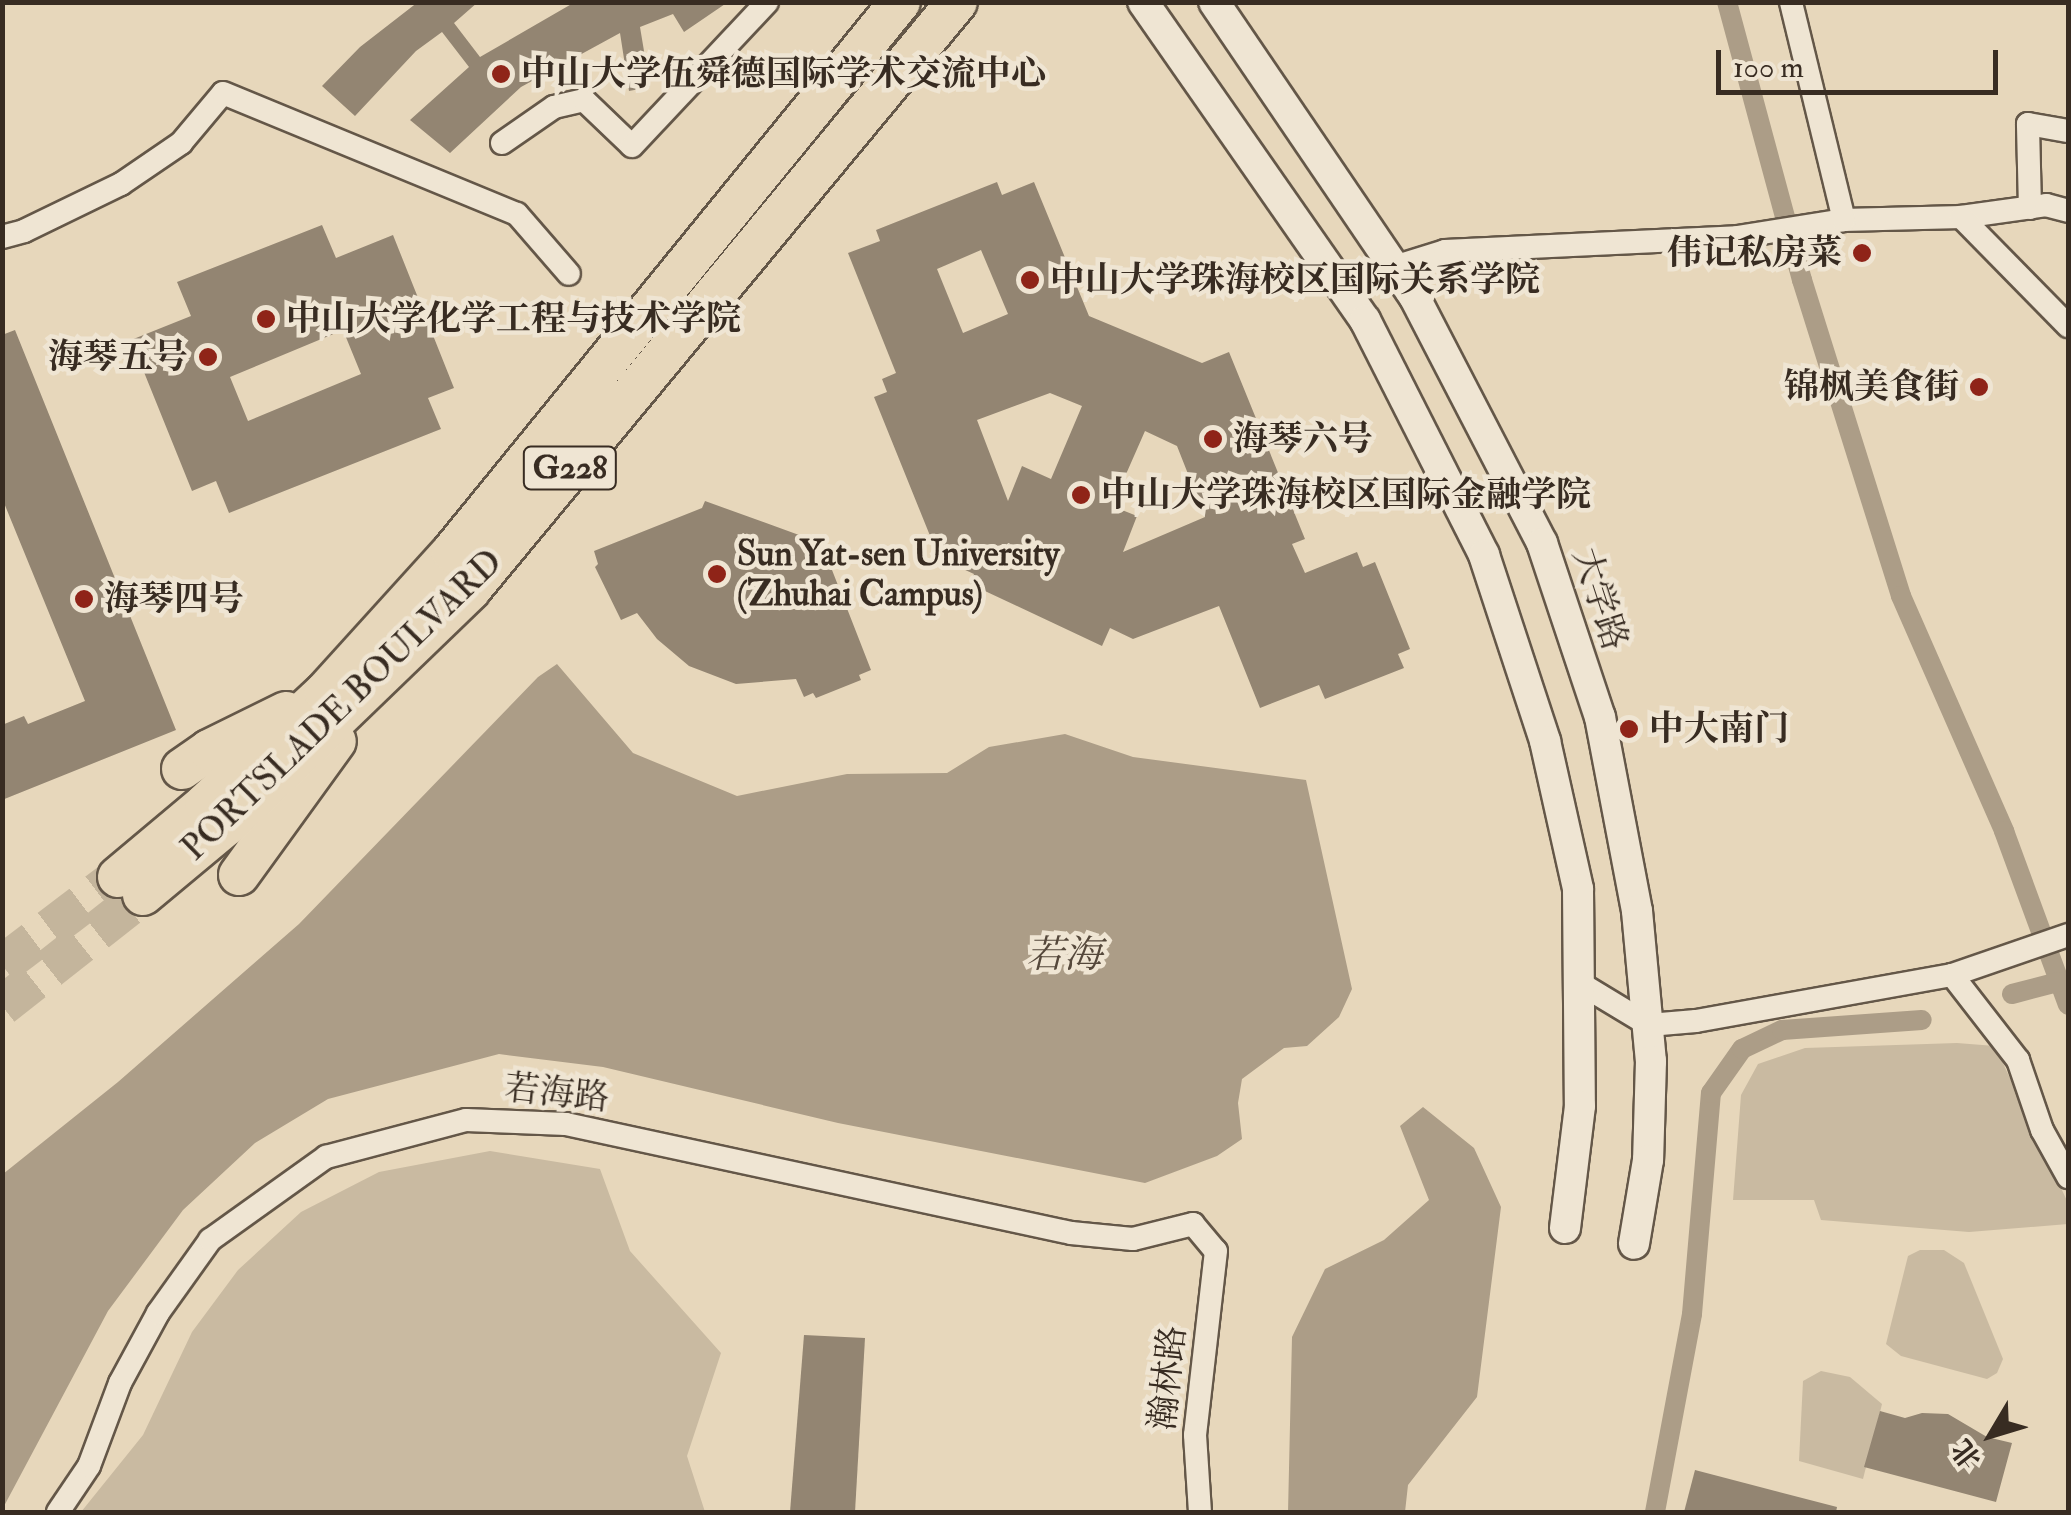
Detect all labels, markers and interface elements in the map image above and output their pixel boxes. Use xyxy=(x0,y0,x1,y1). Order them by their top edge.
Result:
scale bar xyxy=(1721,30,2004,92)
text: 100 m xyxy=(1733,49,1804,86)
place label: 中山大学伍舜德国际学术交流中心 xyxy=(521,53,1046,95)
marker: 中山大学伍舜德国际学术交流中心 xyxy=(490,63,512,85)
place label: 伟记私房菜 xyxy=(1667,232,1842,274)
marker: 伟记私房菜 xyxy=(1851,242,1873,264)
place label: 中山大学珠海校区国际关系学院 xyxy=(1050,259,1540,301)
marker: 中山大学珠海校区国际关系学院 xyxy=(1019,269,1041,291)
place label: 中山大学化学工程与技术学院 xyxy=(286,298,741,340)
marker: 中山大学化学工程与技术学院 xyxy=(255,308,277,330)
place label: 海琴五号 xyxy=(48,336,188,378)
marker: 海琴五号 xyxy=(197,346,219,368)
place label: 锦枫美食街 xyxy=(1784,366,1959,408)
marker: 锦枫美食街 xyxy=(1968,376,1990,398)
place label: 海琴六号 xyxy=(1233,418,1373,460)
marker: 海琴六号 xyxy=(1202,428,1224,450)
road number: G228 xyxy=(522,441,618,495)
place label: 中山大学珠海校区国际金融学院 xyxy=(1101,474,1591,516)
marker: 中山大学珠海校区国际金融学院 xyxy=(1070,484,1092,506)
place label: Sun Yat-sen University (Zhuhai Campus) xyxy=(737,533,1059,615)
street label: PORTSLADE BOULVARD xyxy=(173,541,511,869)
street label: 大学路 xyxy=(1564,543,1636,655)
marker: Sun Yat-sen University (Zhuhai Campus) xyxy=(706,563,728,585)
place label: 海琴四号 xyxy=(104,578,244,620)
marker: 海琴四号 xyxy=(73,588,95,610)
place label: 中大南门 xyxy=(1649,708,1789,750)
marker: 中大南门 xyxy=(1618,718,1640,740)
water label: 若海 xyxy=(1026,933,1102,979)
street label: 若海路 xyxy=(503,1067,611,1119)
street label: 瀚林路 xyxy=(1142,1324,1194,1432)
north arrow xyxy=(1941,1385,2041,1485)
text: 北 xyxy=(1945,1432,1989,1476)

